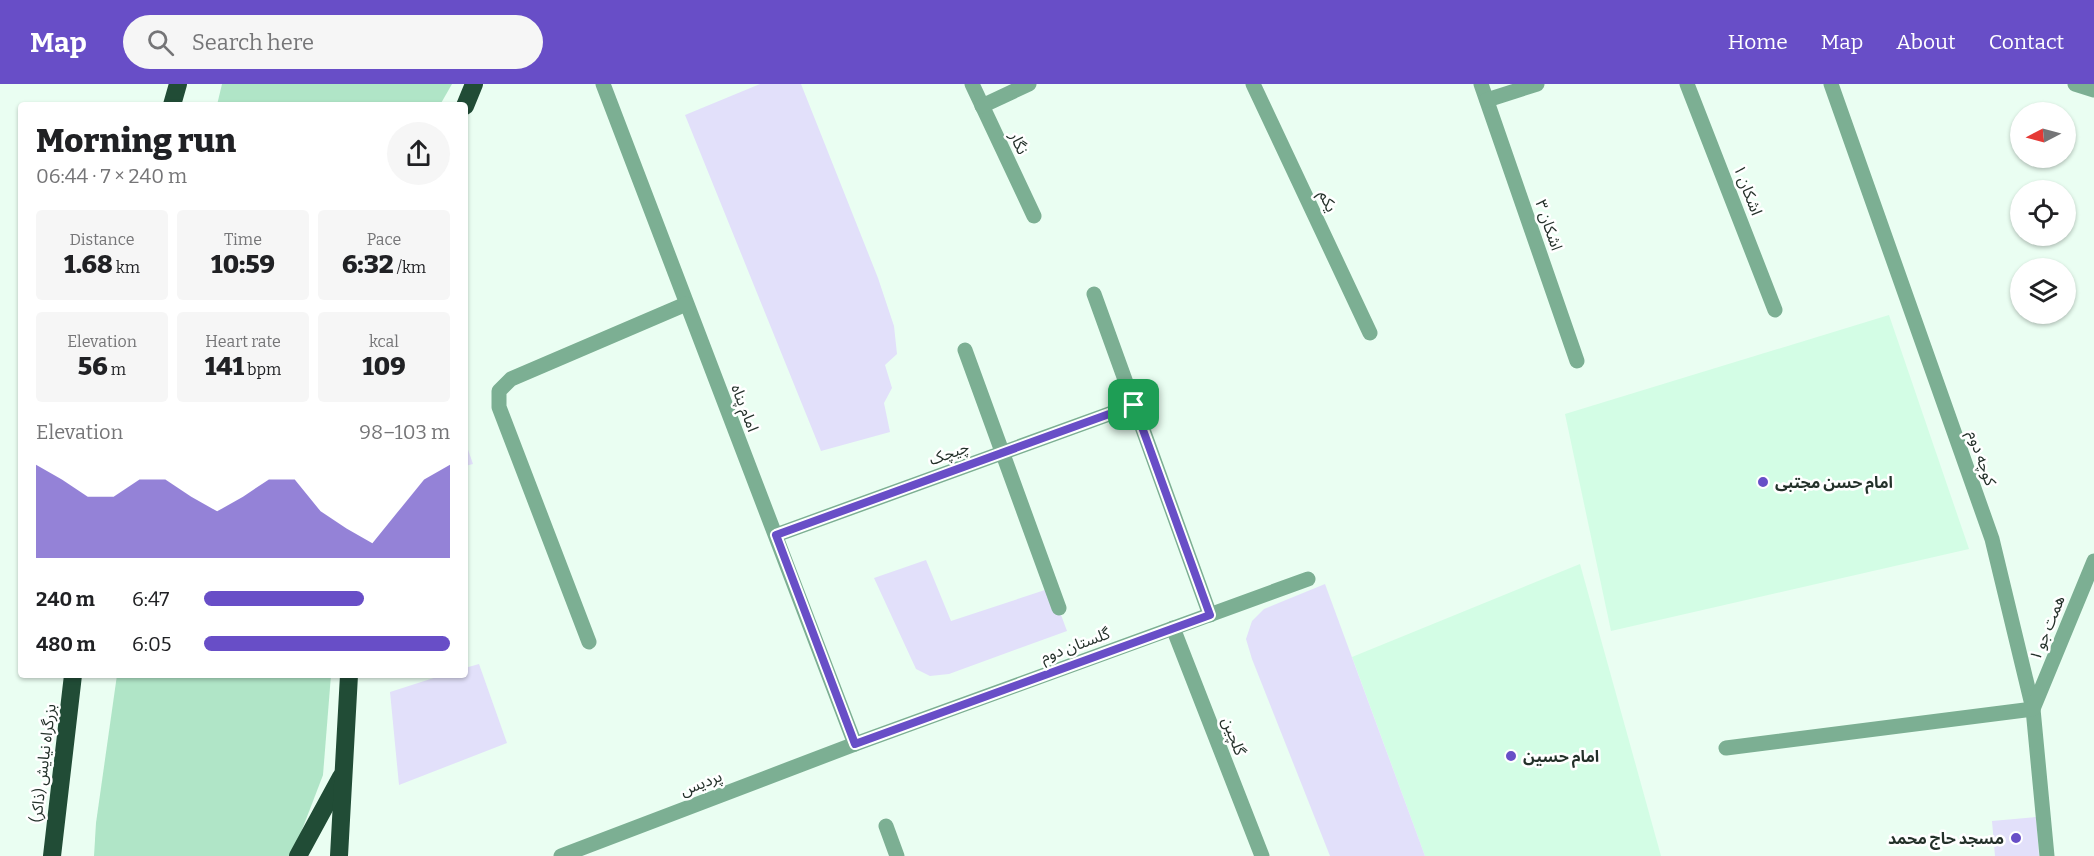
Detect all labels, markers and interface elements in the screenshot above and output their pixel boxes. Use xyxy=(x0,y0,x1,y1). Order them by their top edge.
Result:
search box xyxy=(123,15,543,69)
text: Map xyxy=(30,26,87,59)
icon: search xyxy=(144,26,177,59)
text: Search here xyxy=(192,29,314,56)
text: Home xyxy=(1728,29,1788,55)
text: Map xyxy=(1821,29,1863,55)
text: About xyxy=(1896,29,1956,55)
text: Contact xyxy=(1989,29,2064,55)
north arrow xyxy=(2010,102,2076,168)
map controls xyxy=(2010,102,2076,324)
text: Morning run xyxy=(36,121,236,161)
button: share xyxy=(387,122,450,185)
street label: نگار xyxy=(1005,128,1032,157)
street label: اشکان ۱ xyxy=(1730,162,1766,218)
text: 06:44 · 7 × 240 m xyxy=(36,164,187,188)
button: locate xyxy=(2010,180,2076,246)
street label: یکم xyxy=(1312,187,1341,216)
street label: اشکان ۳ xyxy=(1531,197,1567,253)
text: Distance xyxy=(70,230,134,249)
text: Time xyxy=(224,230,262,249)
text: Pace xyxy=(367,230,401,249)
text: 1.68 xyxy=(64,249,113,280)
text: 10:59 xyxy=(211,249,275,280)
text: 6:32 xyxy=(342,249,394,280)
text: km xyxy=(113,258,140,277)
text: /km xyxy=(394,258,426,277)
button: layers xyxy=(2010,258,2076,324)
text: Elevation xyxy=(67,332,137,351)
text: Heart rate xyxy=(205,332,281,351)
text: kcal xyxy=(369,332,399,351)
text: 56 xyxy=(78,351,108,382)
text: 141 xyxy=(205,351,244,382)
text: 109 xyxy=(362,351,406,382)
text: m xyxy=(108,360,126,379)
text: bpm xyxy=(244,360,281,379)
pin xyxy=(1108,379,1159,430)
street label: امام پناه xyxy=(725,382,763,435)
icon: arrive xyxy=(1117,388,1150,421)
text: Elevation xyxy=(36,420,123,444)
text: 98–103 m xyxy=(359,420,450,444)
street label: کوچه دوم xyxy=(1961,428,2000,489)
street label: چیچک xyxy=(926,437,972,470)
place label: امام حسن مجتبی xyxy=(1775,473,1893,494)
marker: امام حسن مجتبی xyxy=(1756,475,1770,489)
text: 240 m xyxy=(36,587,95,611)
text: 6:47 xyxy=(132,587,169,611)
street label: همت جو ۱ xyxy=(2025,593,2069,663)
street label: گلستان دوم xyxy=(1038,624,1114,669)
text: 480 m xyxy=(36,632,96,656)
text: 6:05 xyxy=(132,632,171,656)
street label: بزرگراه نیایش (ذاکر) xyxy=(26,703,60,823)
street label: گلچین xyxy=(1217,714,1250,758)
place label: امام حسین xyxy=(1523,747,1599,768)
marker: امام حسین xyxy=(1504,749,1518,763)
street label: پردیس xyxy=(677,766,725,801)
place label: مسجد حاج محمد xyxy=(1888,829,2004,850)
marker: مسجد حاج محمد xyxy=(2009,831,2023,845)

